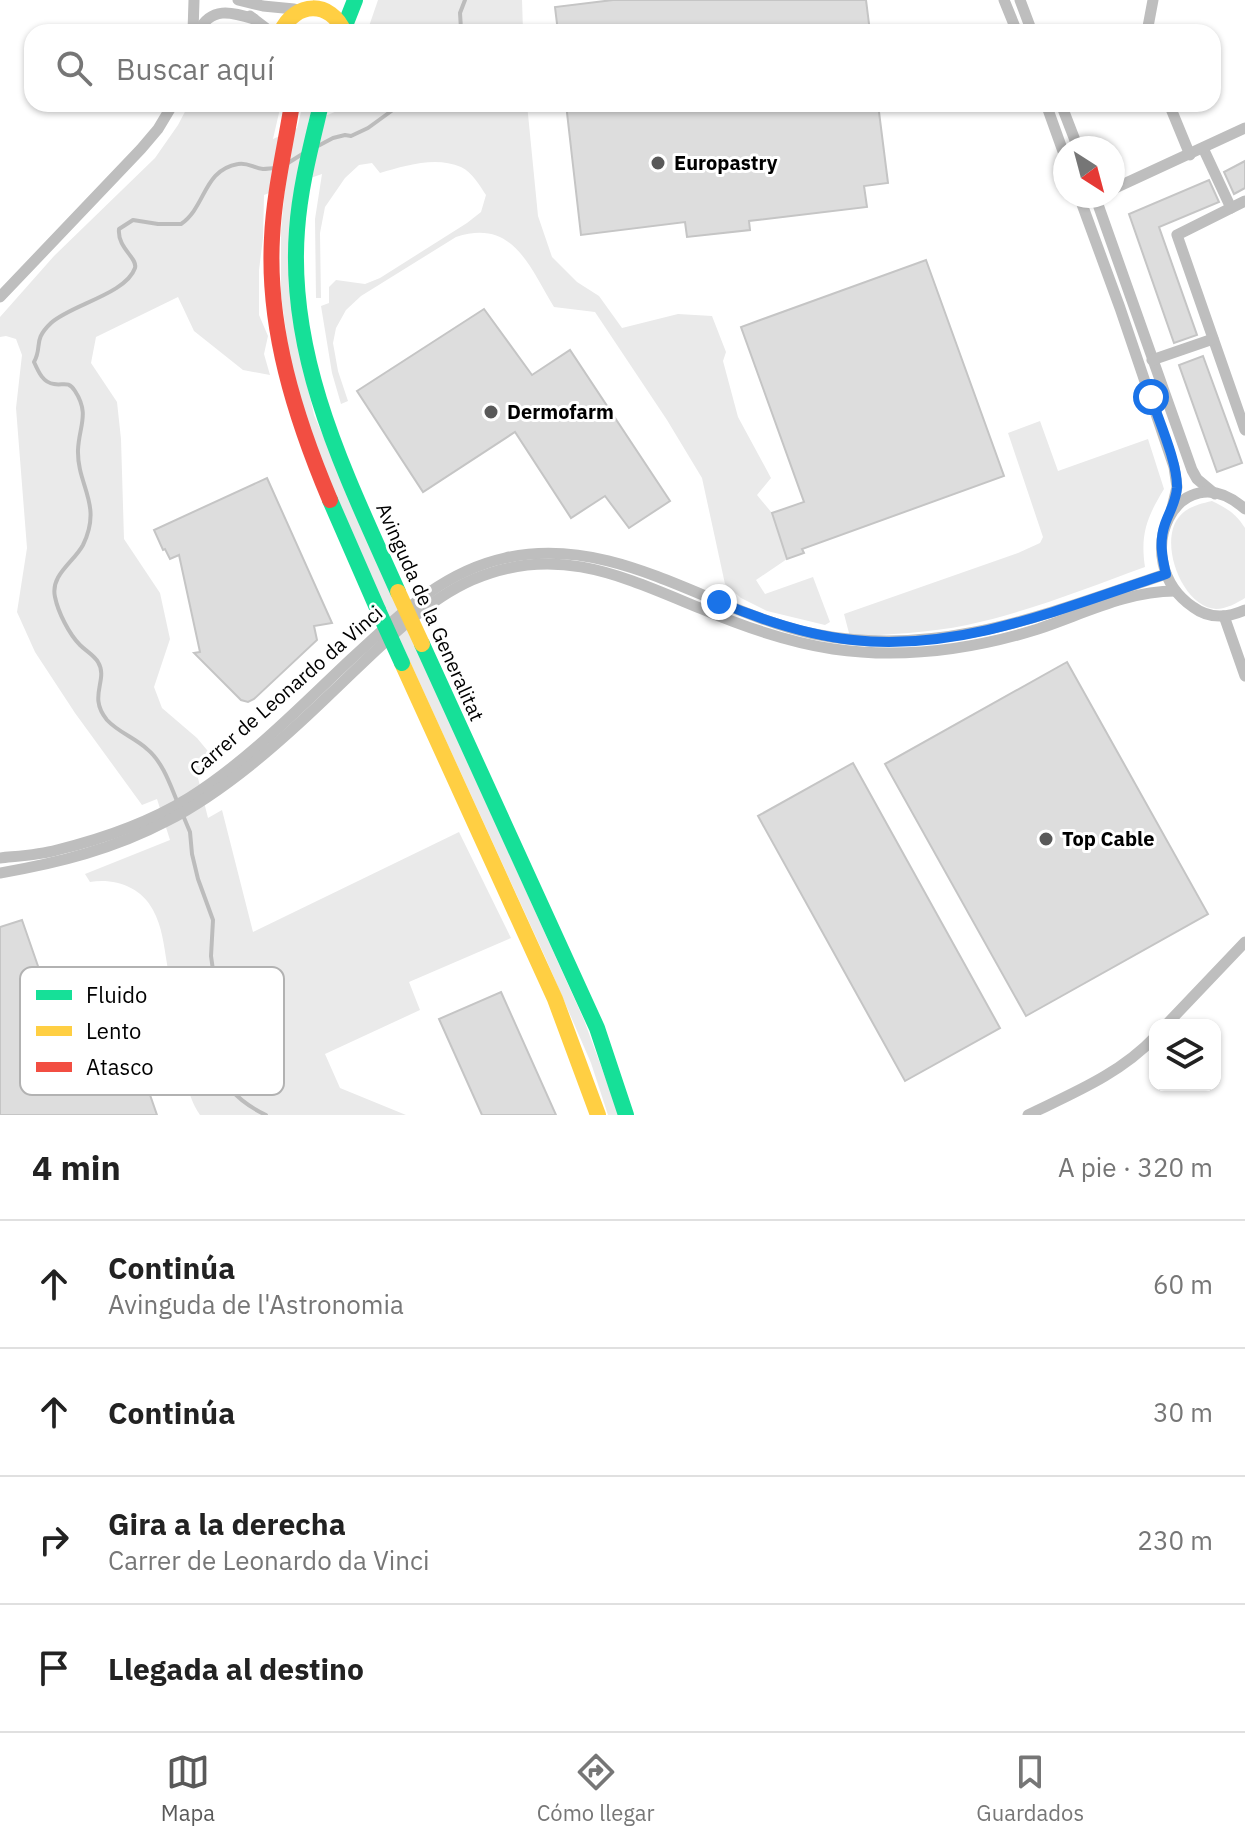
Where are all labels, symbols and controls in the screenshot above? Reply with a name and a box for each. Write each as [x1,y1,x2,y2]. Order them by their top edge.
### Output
search box [24,24,1221,112]
icon: search [52,46,96,90]
text: Buscar aquí [116,49,274,88]
north arrow [1053,136,1125,208]
place label: Europastry [674,149,778,176]
marker: Europastry [649,154,667,172]
route start [1133,379,1169,415]
place label: Dermofarm [507,398,614,425]
marker: Dermofarm [482,403,500,421]
street label: Avinguda de la Generalitat [370,499,491,725]
route end [701,584,737,620]
street label: Carrer de Leonardo da Vinci [183,599,388,782]
place label: Top Cable [1062,825,1154,852]
marker: Top Cable [1037,830,1055,848]
legend [20,967,284,1095]
text: Fluido [86,980,147,1009]
text: Lento [86,1016,141,1045]
map controls [1149,1019,1221,1091]
button: layers [1149,1019,1221,1091]
text: Atasco [86,1052,153,1081]
text: 4 min [32,1145,121,1189]
text: A pie · 320 m [1058,1150,1213,1184]
text: Continúa [108,1248,235,1287]
icon: ahead [32,1262,76,1306]
text: 60 m [1153,1267,1213,1301]
text: Avinguda de l'Astronomia [108,1287,404,1321]
icon: ahead [32,1390,76,1434]
text: Continúa [108,1393,235,1432]
text: 30 m [1153,1395,1213,1429]
text: Gira a la derecha [108,1504,346,1543]
icon: right [32,1518,76,1562]
text: 230 m [1137,1523,1213,1557]
text: Carrer de Leonardo da Vinci [108,1543,430,1577]
icon: arrive [32,1646,76,1690]
text: Llegada al destino [108,1649,364,1688]
tab: Mapa [161,1750,215,1827]
tab: Cómo llegar [537,1750,655,1827]
tab: Guardados [976,1750,1084,1827]

